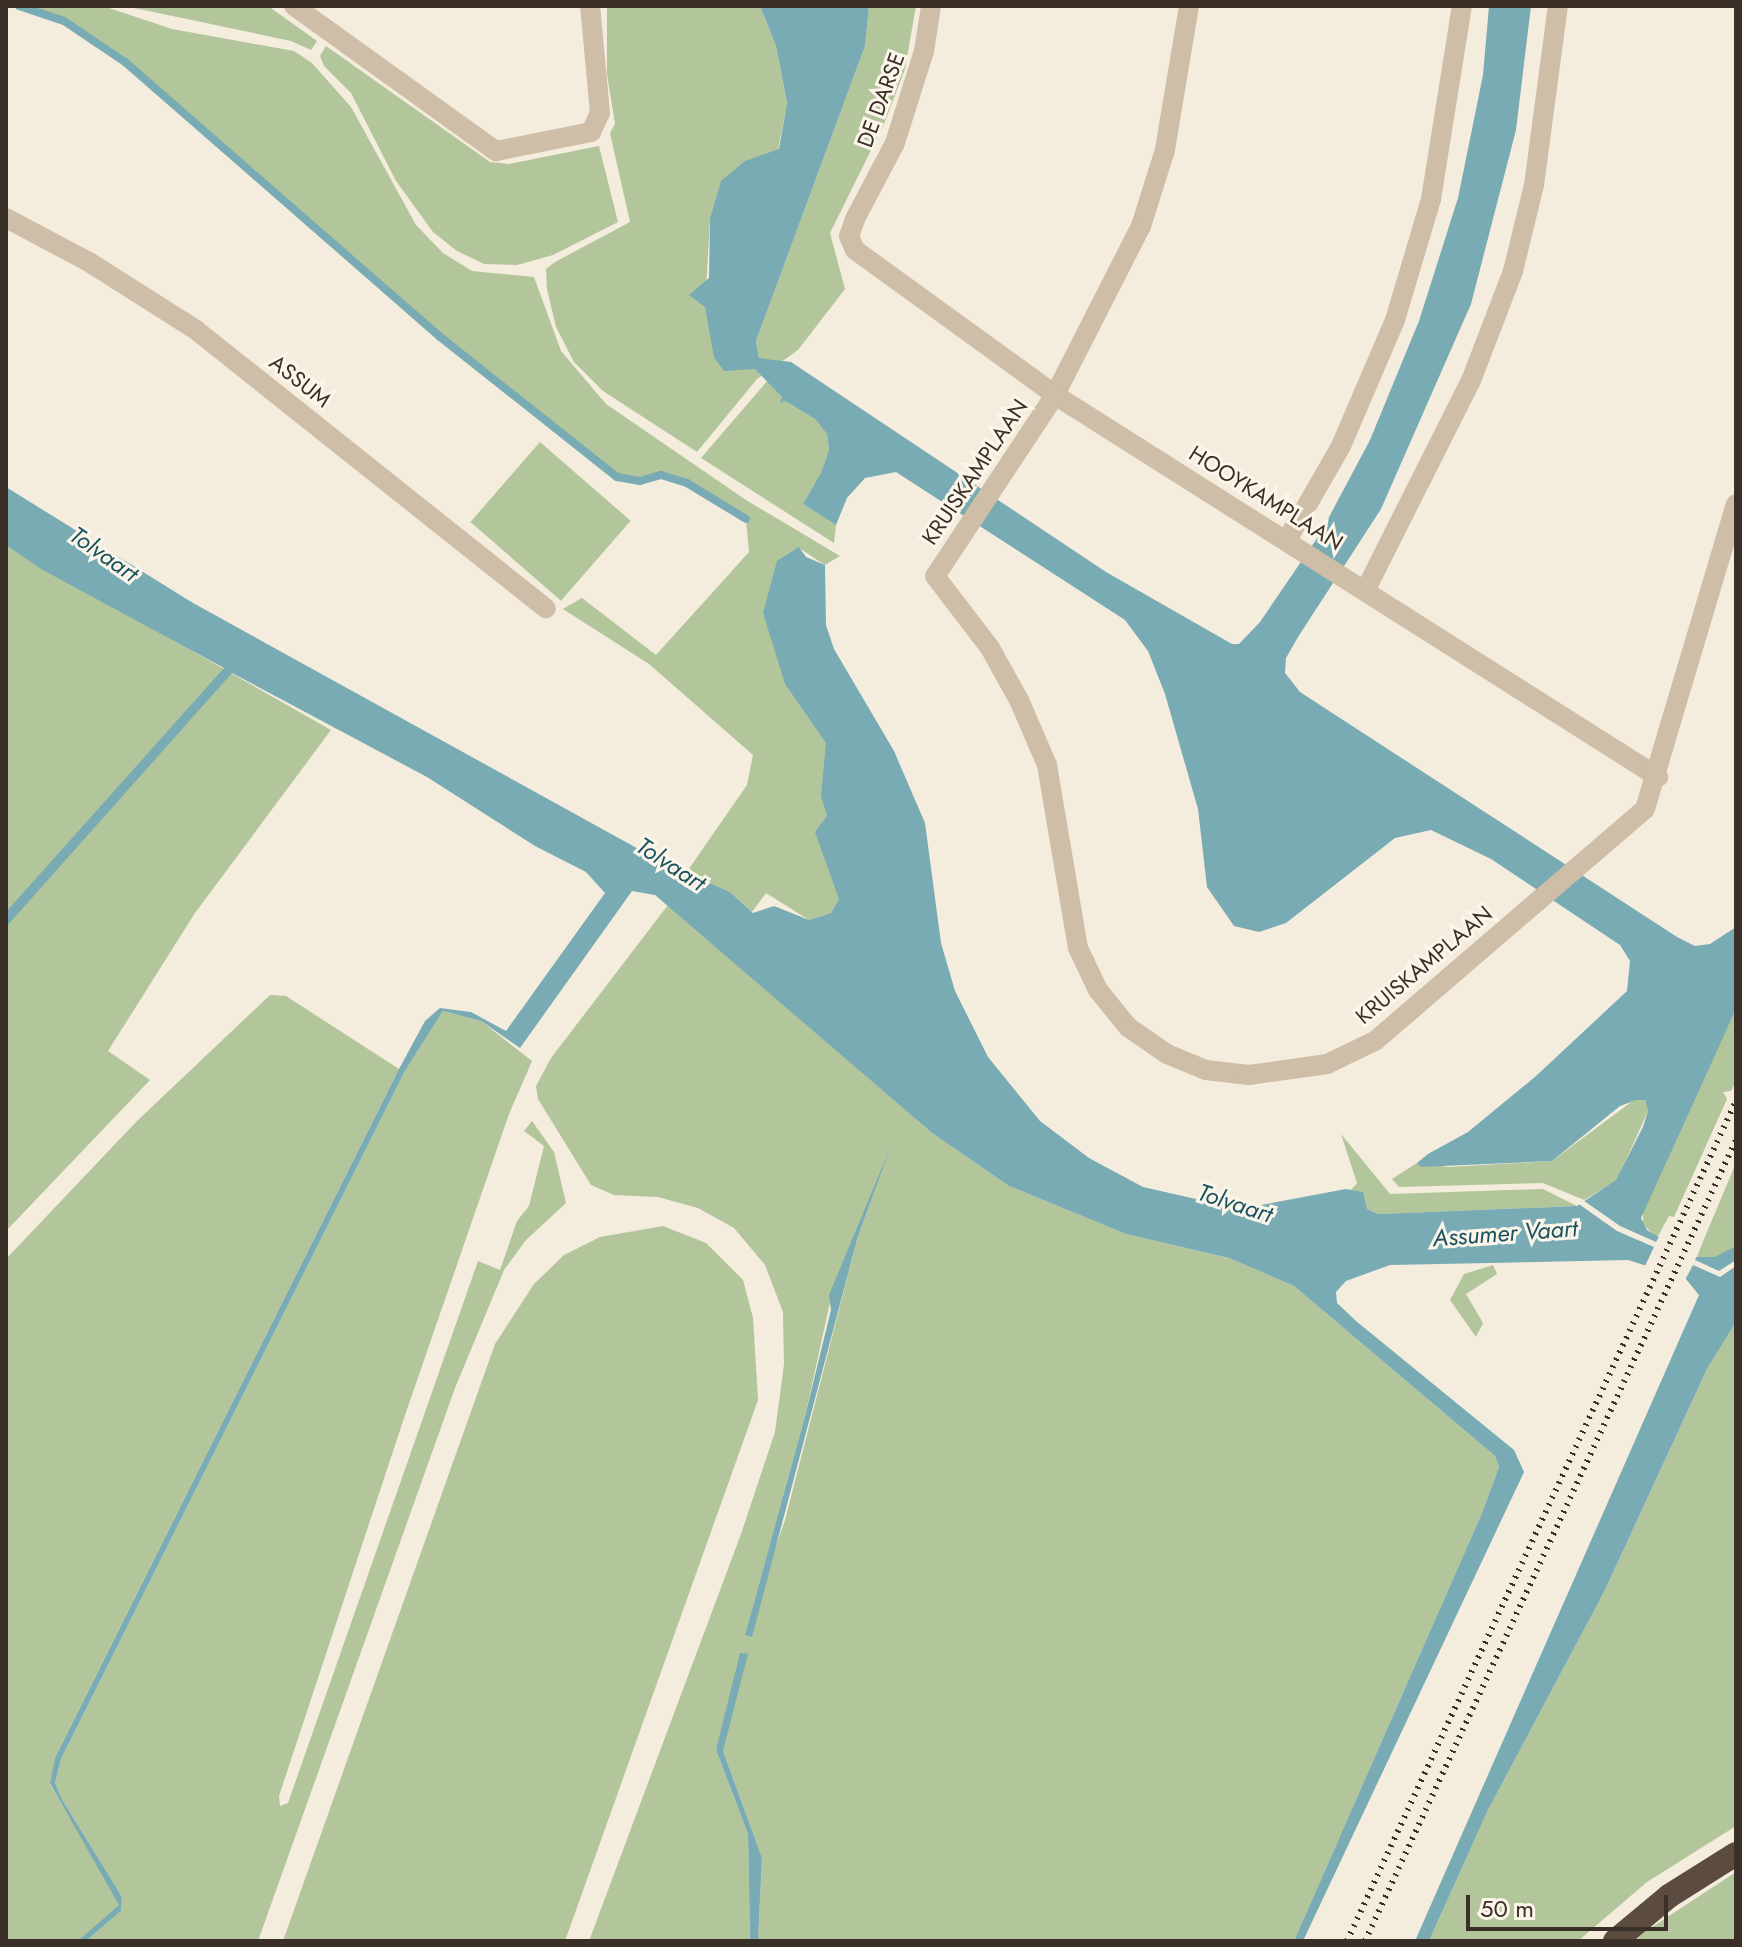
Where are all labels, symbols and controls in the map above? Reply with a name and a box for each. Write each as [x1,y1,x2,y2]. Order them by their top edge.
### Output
street label: DE DARSE [852,49,910,151]
street label: ASSUM [264,349,336,413]
street label: KRUISKAMPLAAN [916,394,1034,550]
street label: HOOYKAMPLAAN [1184,440,1348,556]
water label: Tolvaart [64,520,144,588]
water label: Tolvaart [631,831,711,897]
street label: KRUISKAMPLAAN [1350,900,1498,1030]
water label: Tolvaart [1194,1177,1276,1229]
water label: Assumer Vaart [1432,1214,1578,1252]
scale bar [1470,1879,1672,1929]
text: 50 m [1480,1891,1534,1926]

